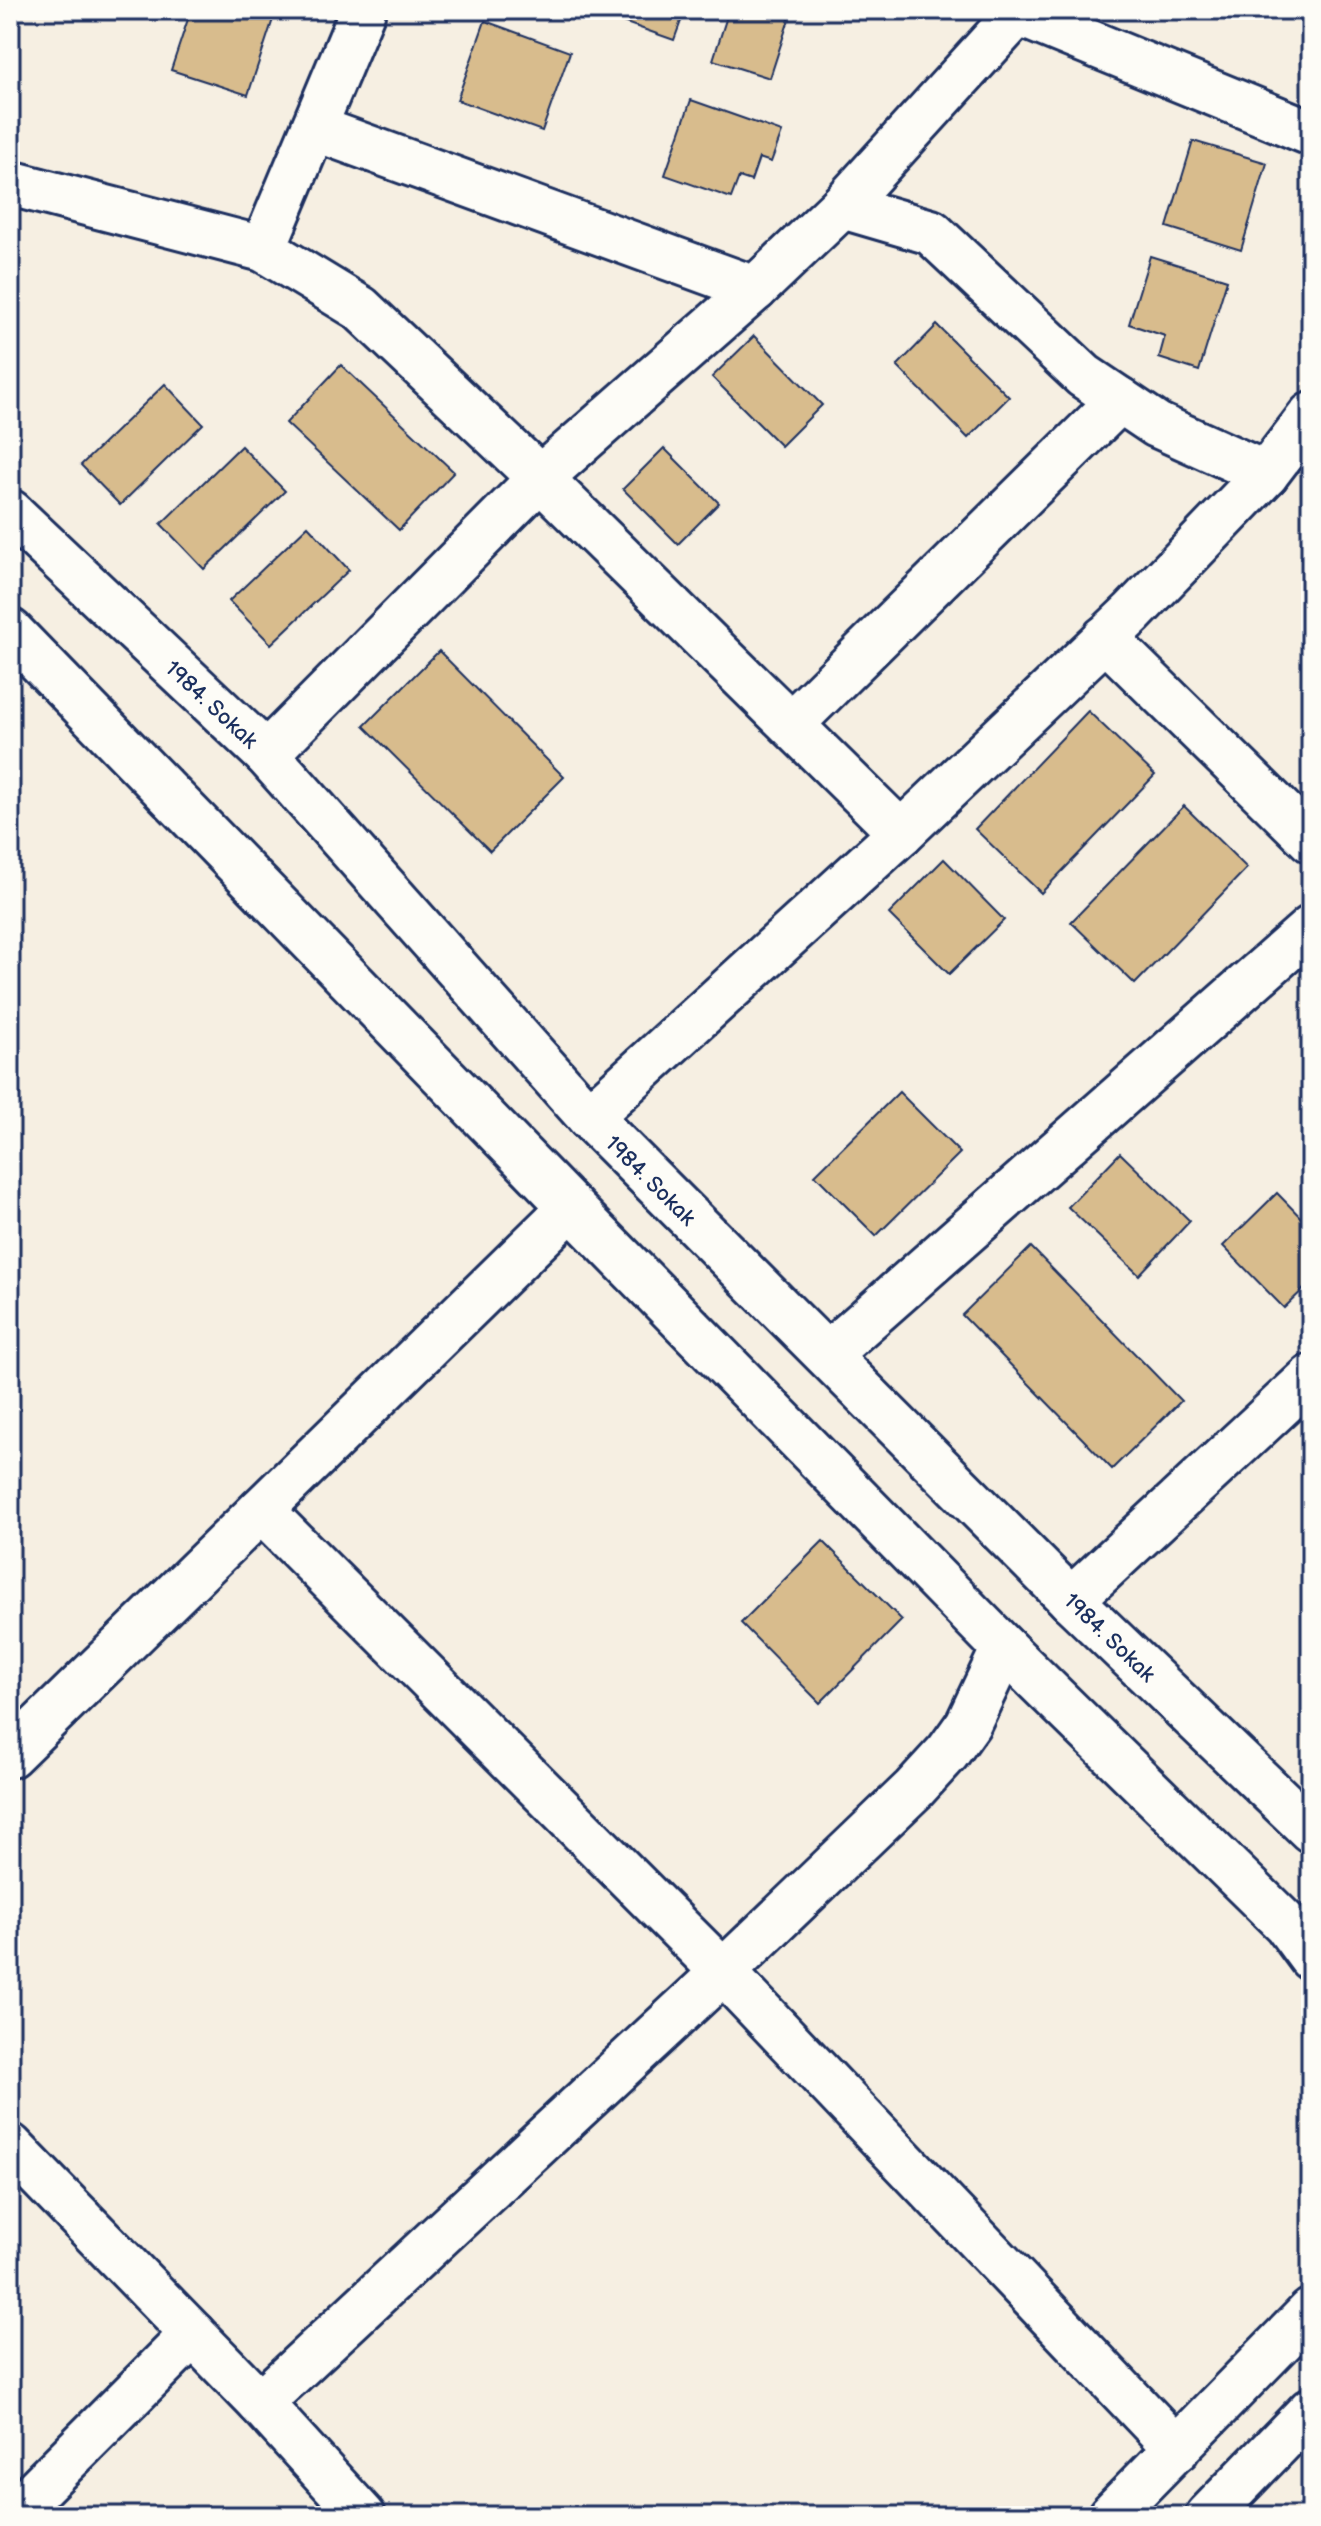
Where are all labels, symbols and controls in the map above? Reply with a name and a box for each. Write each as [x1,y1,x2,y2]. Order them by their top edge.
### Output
street label: 1984. Sokak [159,655,263,755]
street label: 1984. Sokak [599,1130,701,1232]
street label: 1984. Sokak [1058,1588,1160,1688]

